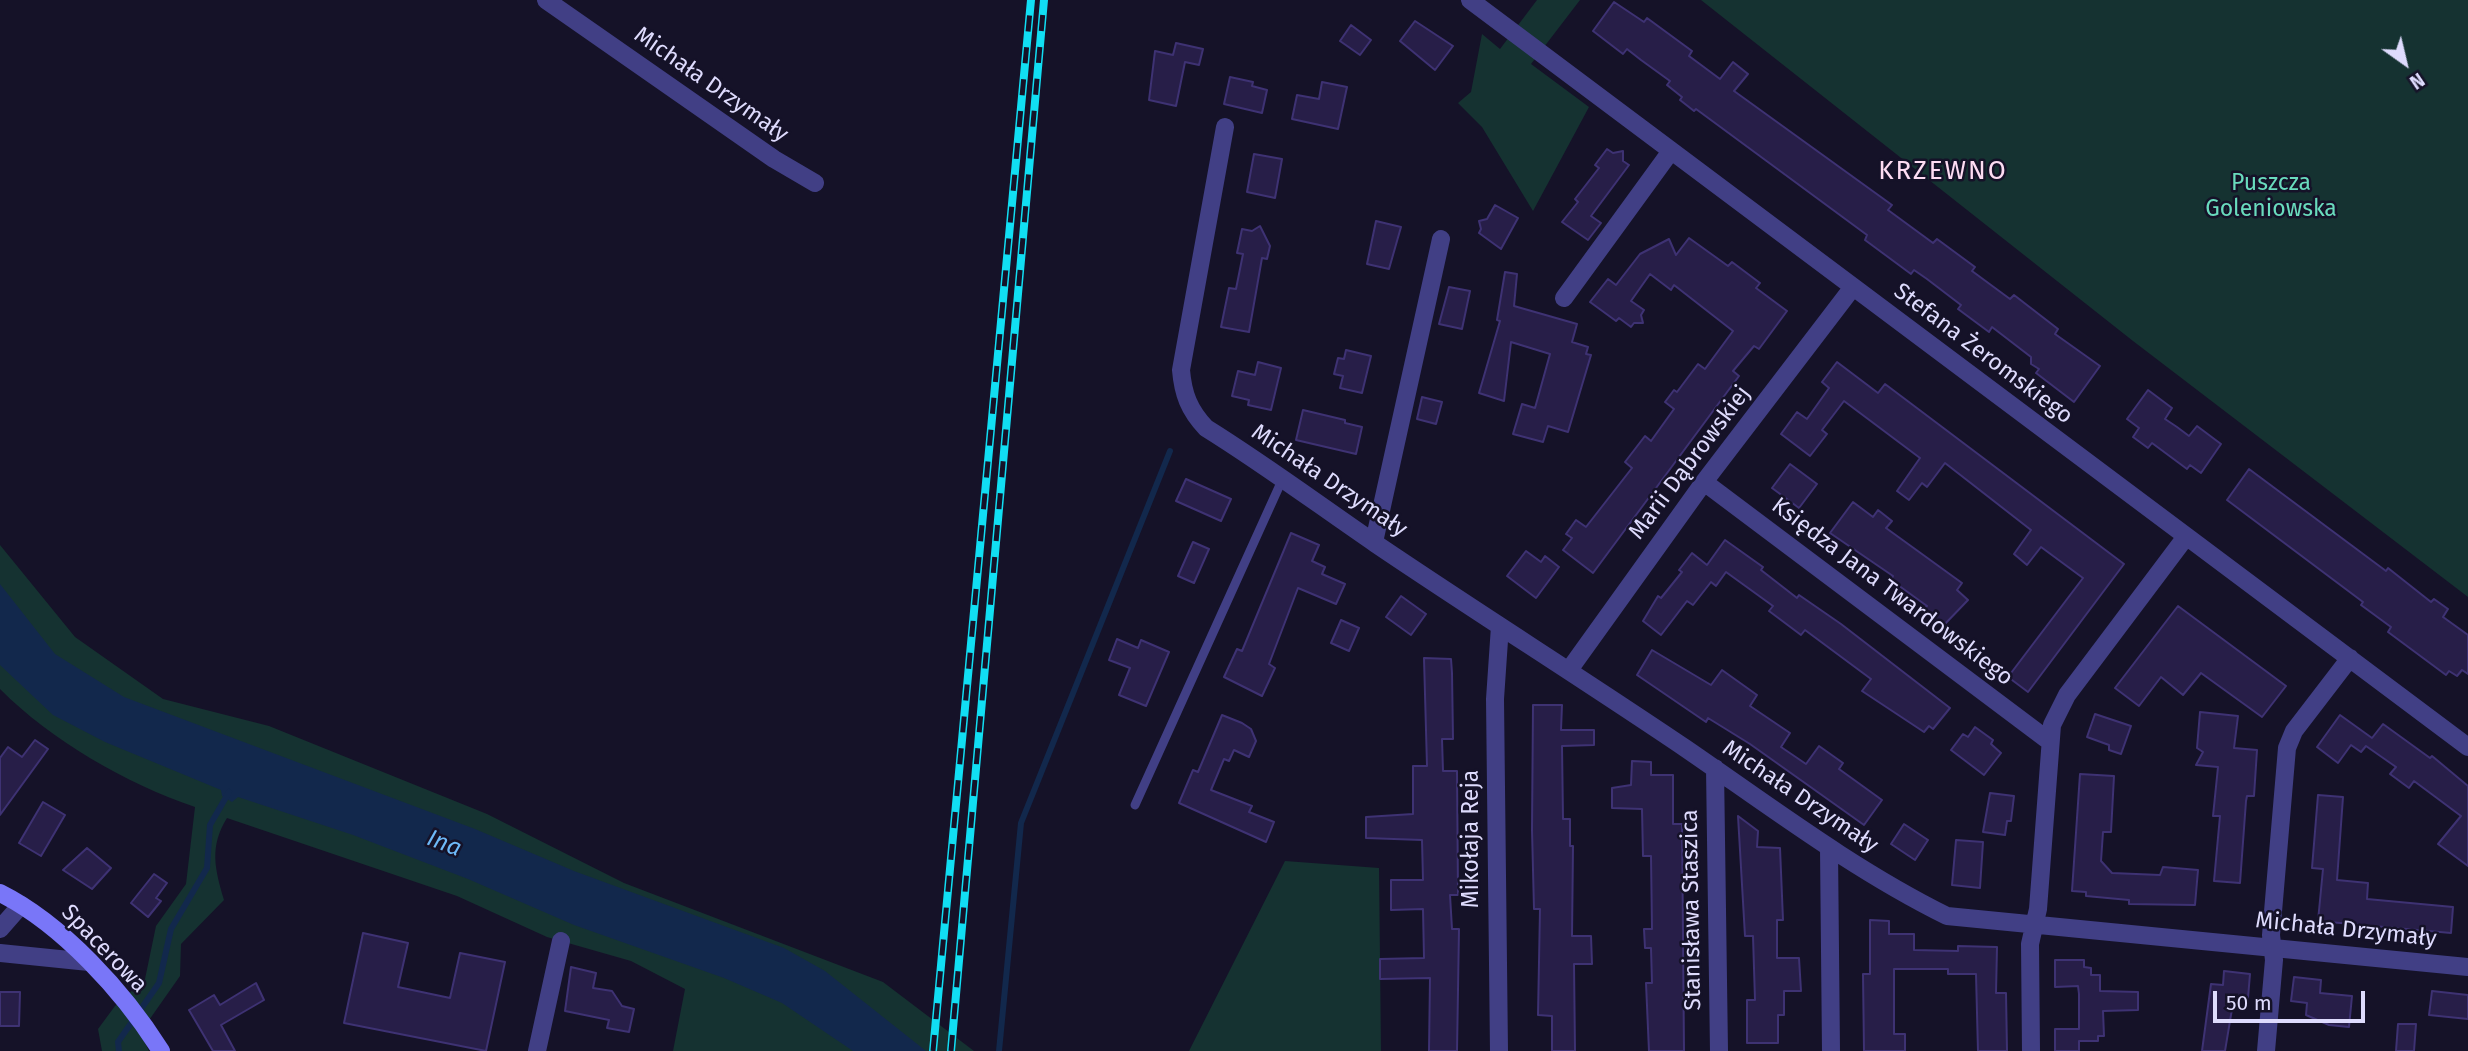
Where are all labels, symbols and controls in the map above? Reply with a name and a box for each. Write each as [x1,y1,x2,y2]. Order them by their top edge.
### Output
street label: Michała Drzymały [629,22,793,148]
north arrow [2370,28,2440,98]
text: N [2405,68,2429,94]
district label: KRZEWNO [1879,156,2007,188]
park label: Puszcza Goleniowska [2205,170,2337,224]
street label: Stefana Żeromskiego [1888,278,2078,430]
street label: Marii Dąbrowskiej [1623,381,1757,545]
street label: Michała Drzymały [1246,419,1412,543]
street label: Księdza Jana Twardowskiego [1766,492,2018,692]
street label: Michała Drzymały [1717,735,1883,859]
street label: Mikołaja Reja [1458,770,1486,908]
street label: Stanisława Staszica [1676,809,1708,1011]
water label: Ina [423,824,465,864]
street label: Spacerowa [55,899,153,999]
street label: Michała Drzymały [2254,907,2438,953]
scale bar [2216,978,2368,1022]
text: 50 m [2226,990,2272,1016]

